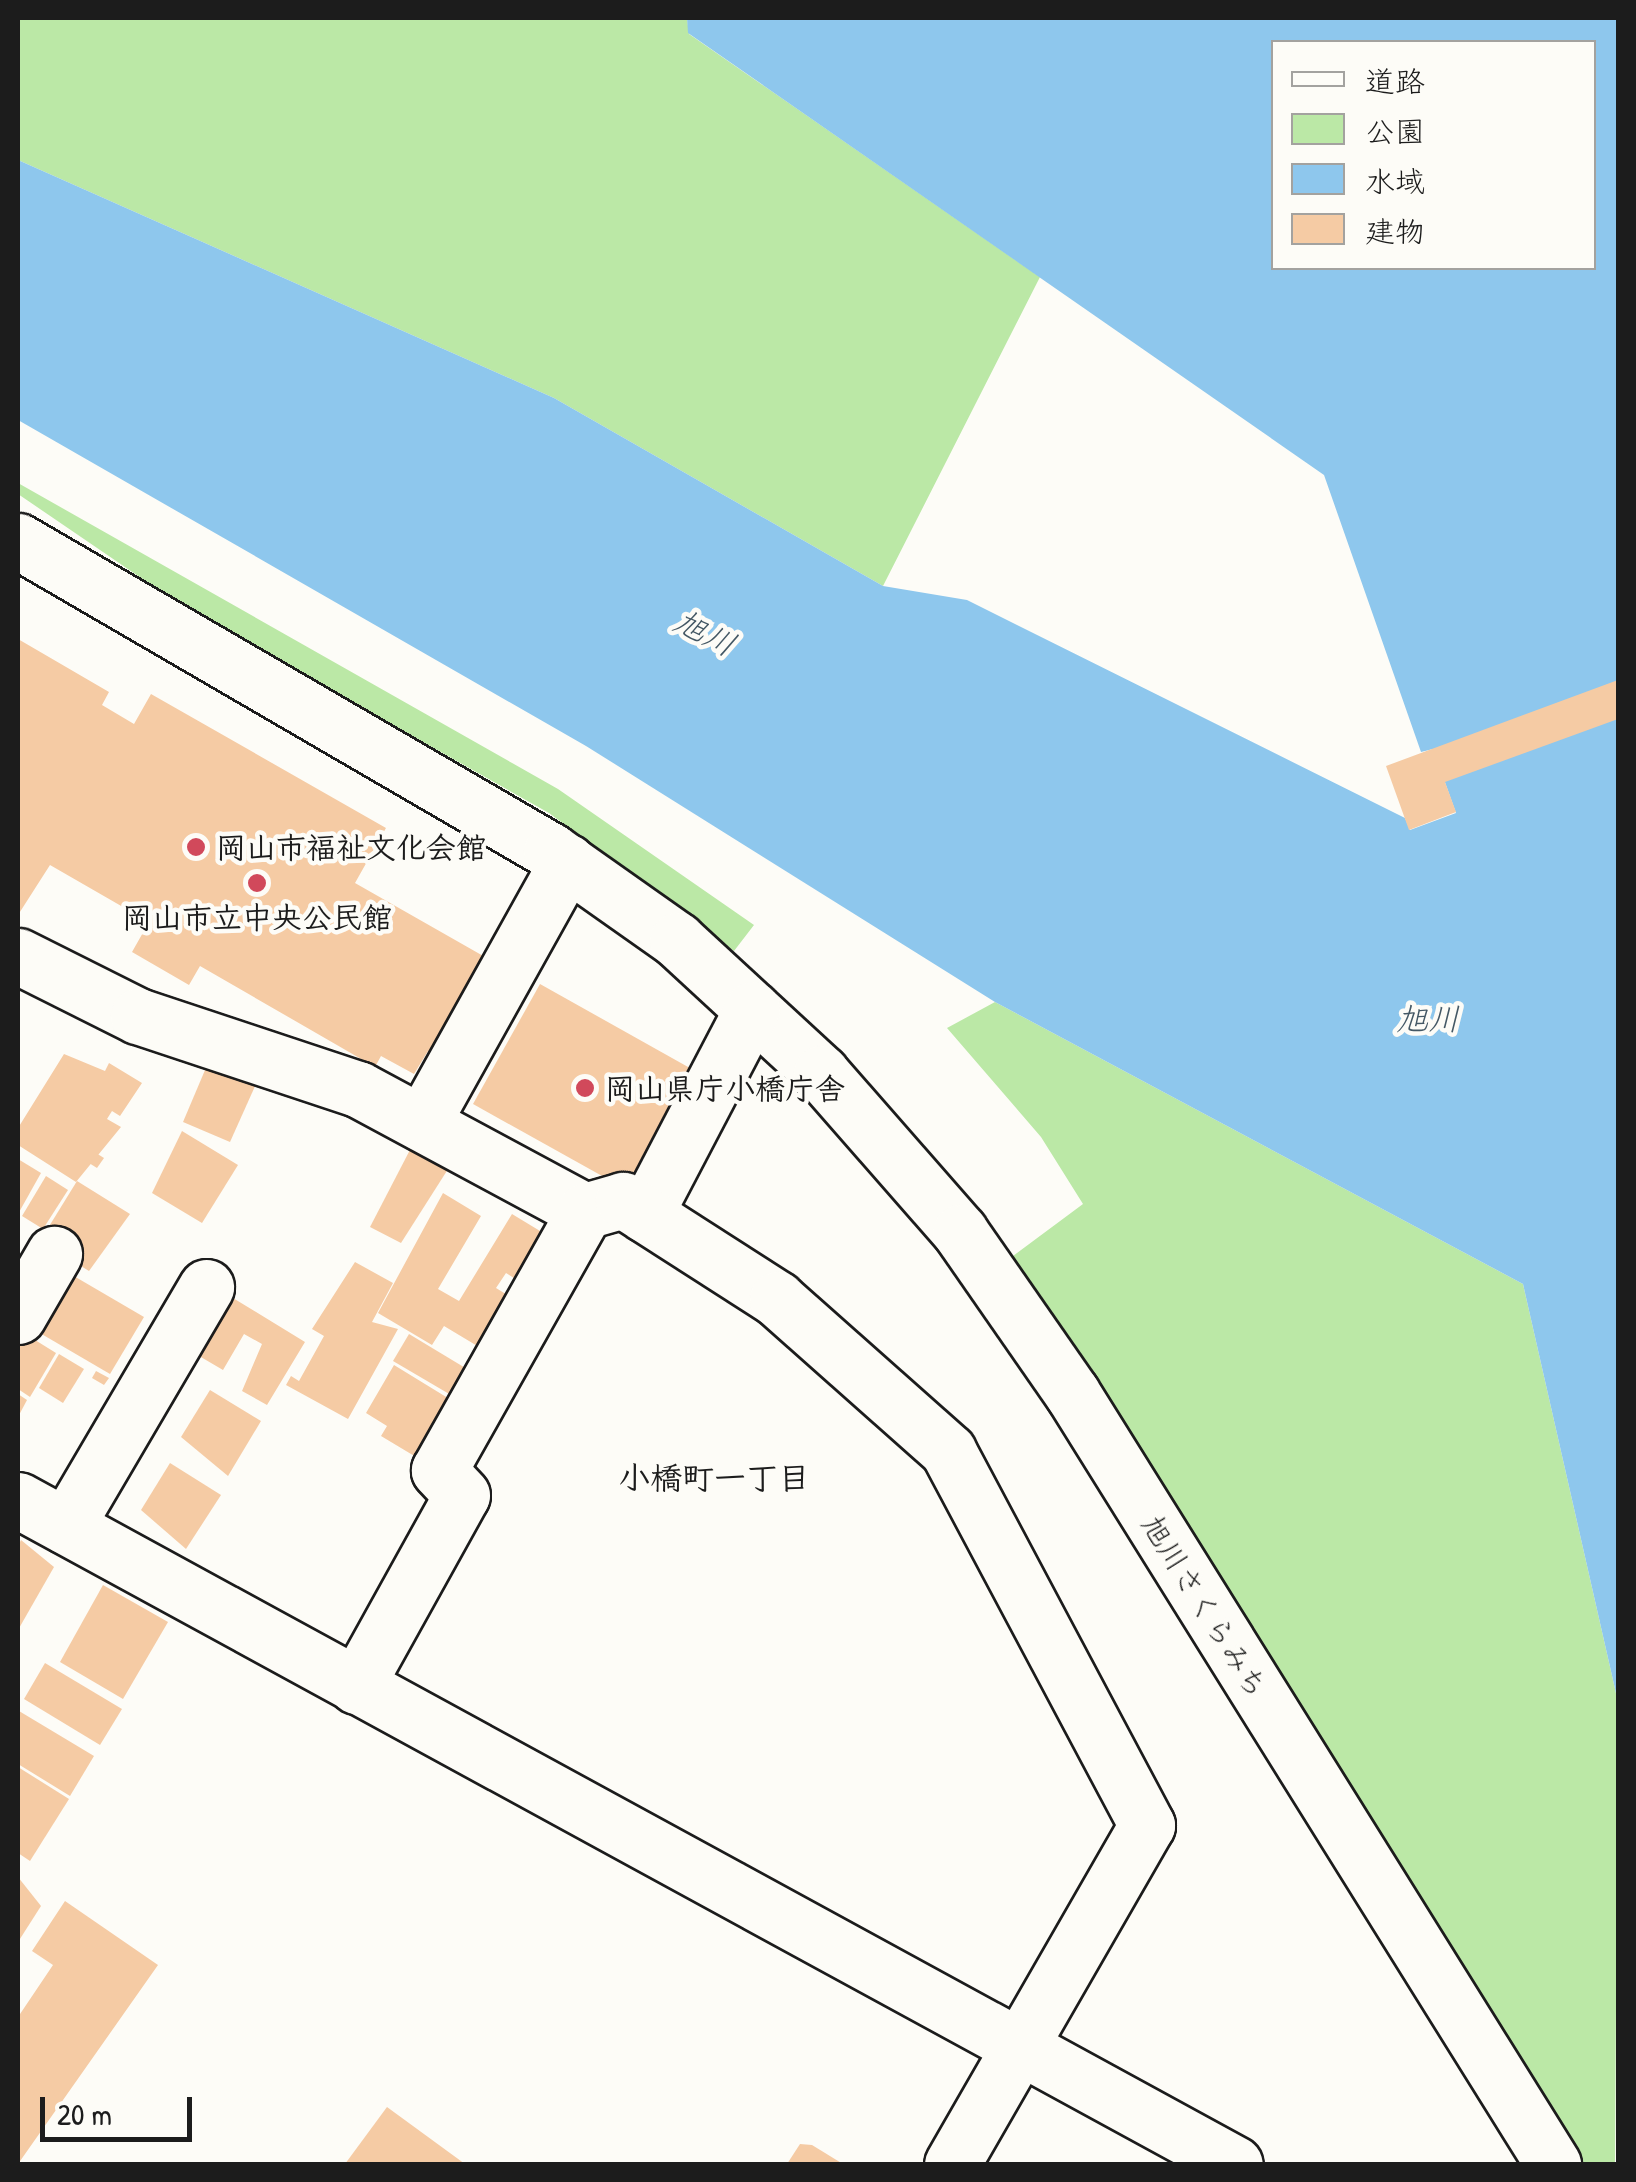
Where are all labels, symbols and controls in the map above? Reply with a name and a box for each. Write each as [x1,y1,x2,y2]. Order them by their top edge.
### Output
legend [1271,40,1596,270]
text: 道路 [1365,61,1425,101]
text: 公園 [1365,111,1425,151]
text: 水域 [1365,161,1425,201]
text: 建物 [1365,211,1425,251]
water label: 旭川 [668,601,742,665]
place label: 岡山市福祉文化会館 [216,829,486,865]
marker: 岡山市福祉文化会館 [185,836,207,858]
marker: 岡山市立中央公民館 [246,872,268,894]
place label: 岡山市立中央公民館 [122,899,392,935]
water label: 旭川 [1396,1000,1460,1038]
place label: 岡山県庁小橋庁舎 [605,1070,845,1106]
marker: 岡山県庁小橋庁舎 [574,1077,596,1099]
district label: 小橋町一丁目 [618,1459,810,1497]
street label: 旭川さくらみち [1134,1507,1276,1705]
scale bar [45,2077,198,2139]
text: 20 m [57,2094,112,2134]

